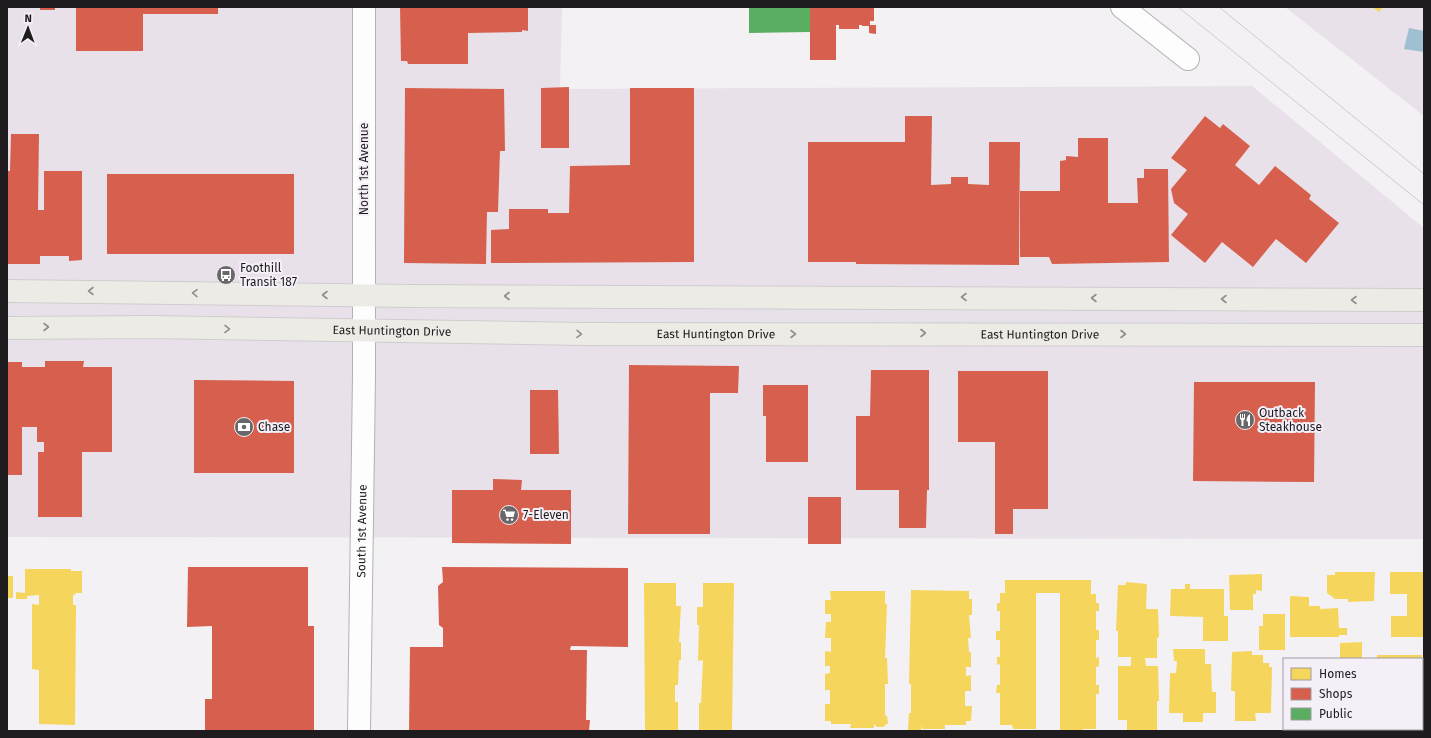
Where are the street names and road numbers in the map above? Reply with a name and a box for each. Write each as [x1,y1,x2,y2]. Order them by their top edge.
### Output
street label: North 1st Avenue [357,123,371,215]
street label: East Huntington Drive [333,323,451,339]
street label: East Huntington Drive [657,327,775,341]
street label: East Huntington Drive [981,327,1099,342]
street label: South 1st Avenue [354,484,369,578]

